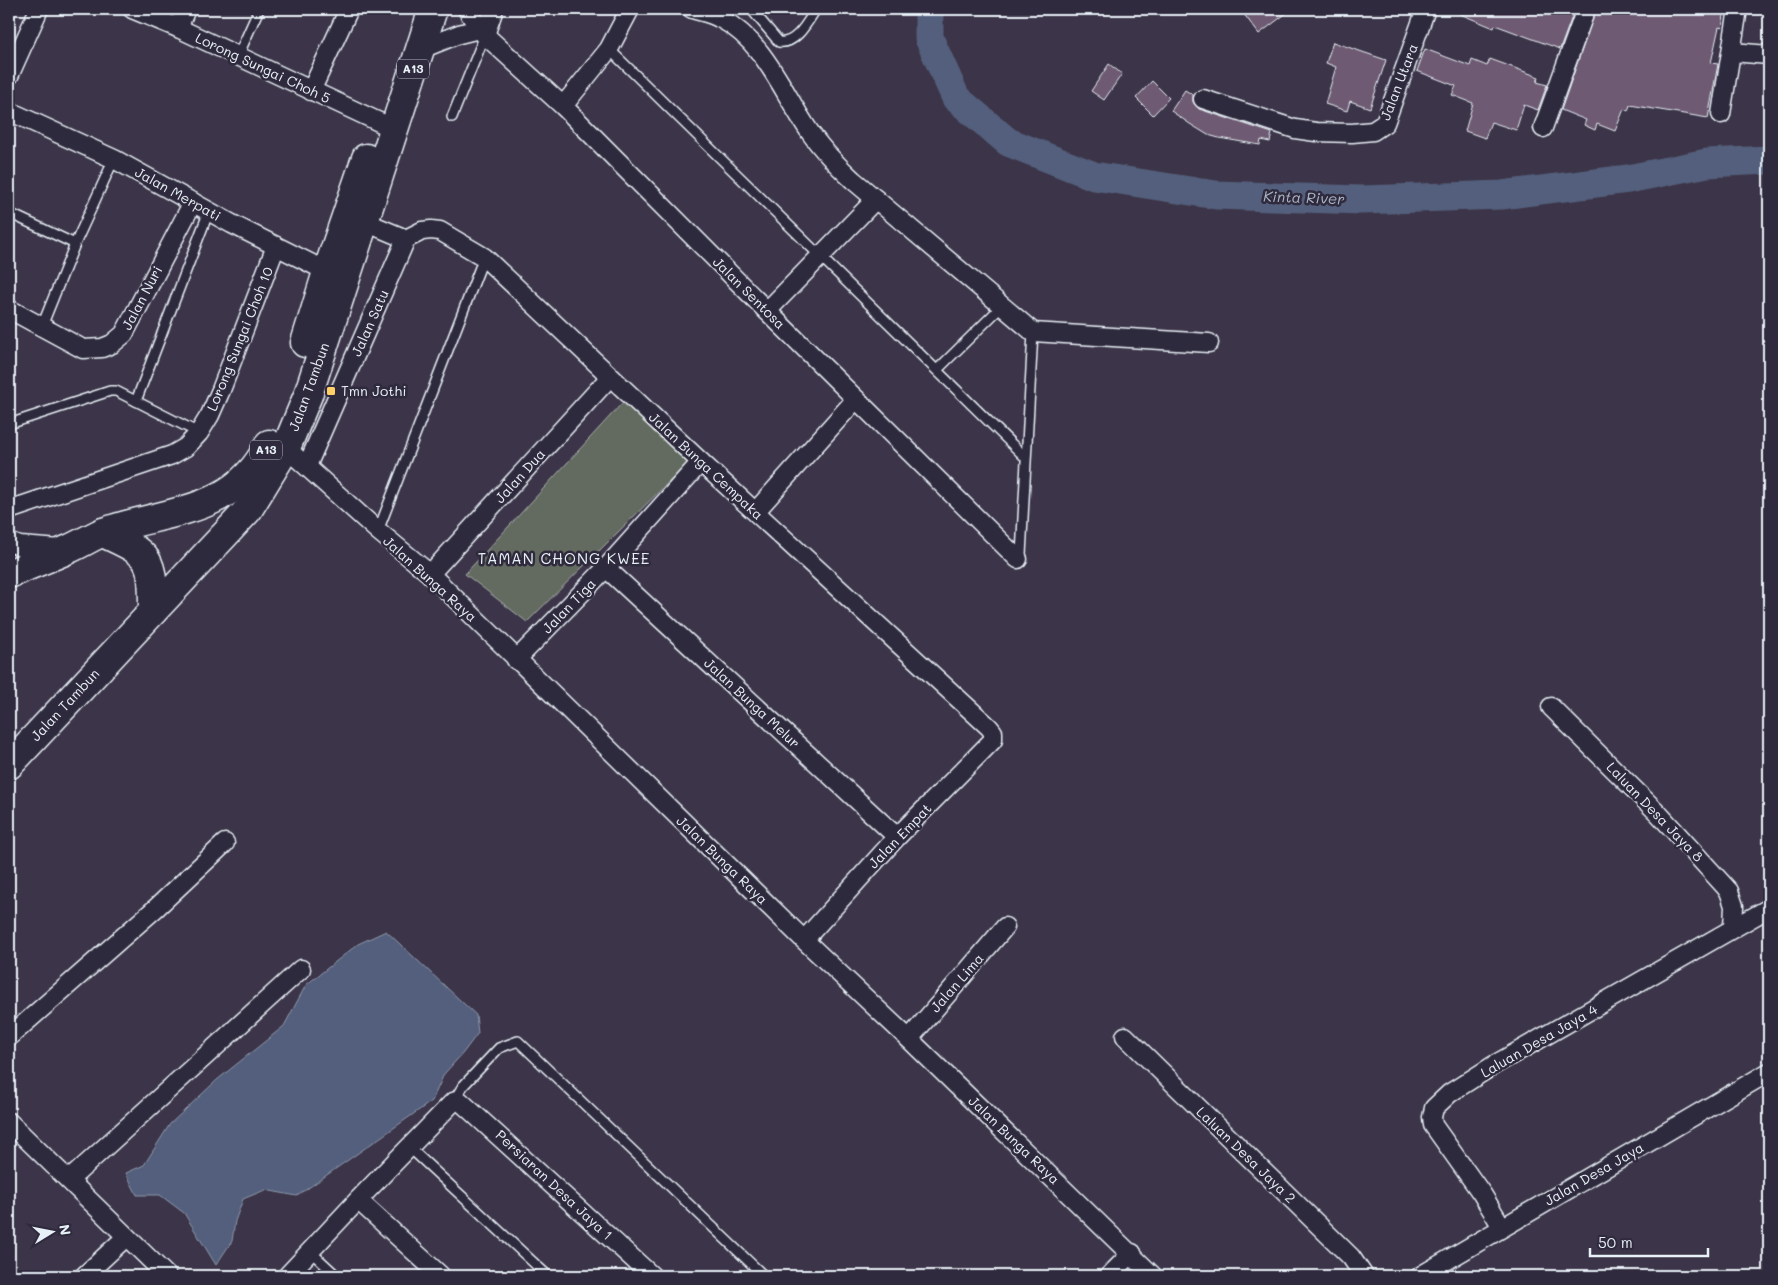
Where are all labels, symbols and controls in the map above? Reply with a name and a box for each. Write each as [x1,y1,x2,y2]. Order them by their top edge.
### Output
street label: Lorong Sungai Choh 5 [193,28,334,107]
street label: Jalan Utara [1375,41,1422,123]
road number: A13 [397,60,429,78]
street label: Jalan Merpati [132,162,225,225]
water label: Kinta River [1263,186,1346,208]
street label: Jalan Sentosa [709,252,790,333]
street label: Jalan Nuri [117,262,166,333]
street label: Lorong Sungai Choh 10 [202,264,277,414]
street label: Jalan Satu [346,286,393,359]
street label: Jalan Tambun [284,340,333,434]
place label: Tmn Jothi [341,381,407,400]
marker: Tmn Jothi [325,385,337,397]
street label: Jalan Bunga Cempaka [645,408,768,524]
road number: A13 [250,440,282,460]
street label: Jalan Dua [490,444,549,507]
street label: Jalan Bunga Raya [379,531,481,626]
district label: TAMAN CHONG KWEE [478,548,650,568]
street label: Jalan Tiga [538,574,600,637]
street label: Jalan Bunga Melur [700,653,804,752]
street label: Jalan Tambun [26,664,103,745]
street label: Laluan Desa Jaya 8 [1603,758,1708,866]
street label: Jalan Empat [864,799,936,872]
street label: Jalan Bunga Raya [673,811,772,908]
street label: Jalan Lima [926,949,988,1016]
street label: Laluan Desa Jaya 4 [1477,999,1601,1082]
street label: Jalan Bunga Raya [965,1091,1064,1188]
street label: Laluan Desa Jaya 2 [1193,1102,1300,1207]
street label: Persiaran Desa Jaya 1 [492,1125,617,1244]
street label: Jalan Desa Jaya [1541,1137,1647,1210]
north arrow [28,1208,78,1258]
text: N [55,1223,76,1237]
scale bar [1590,1225,1708,1257]
text: 50 m [1598,1232,1633,1252]

